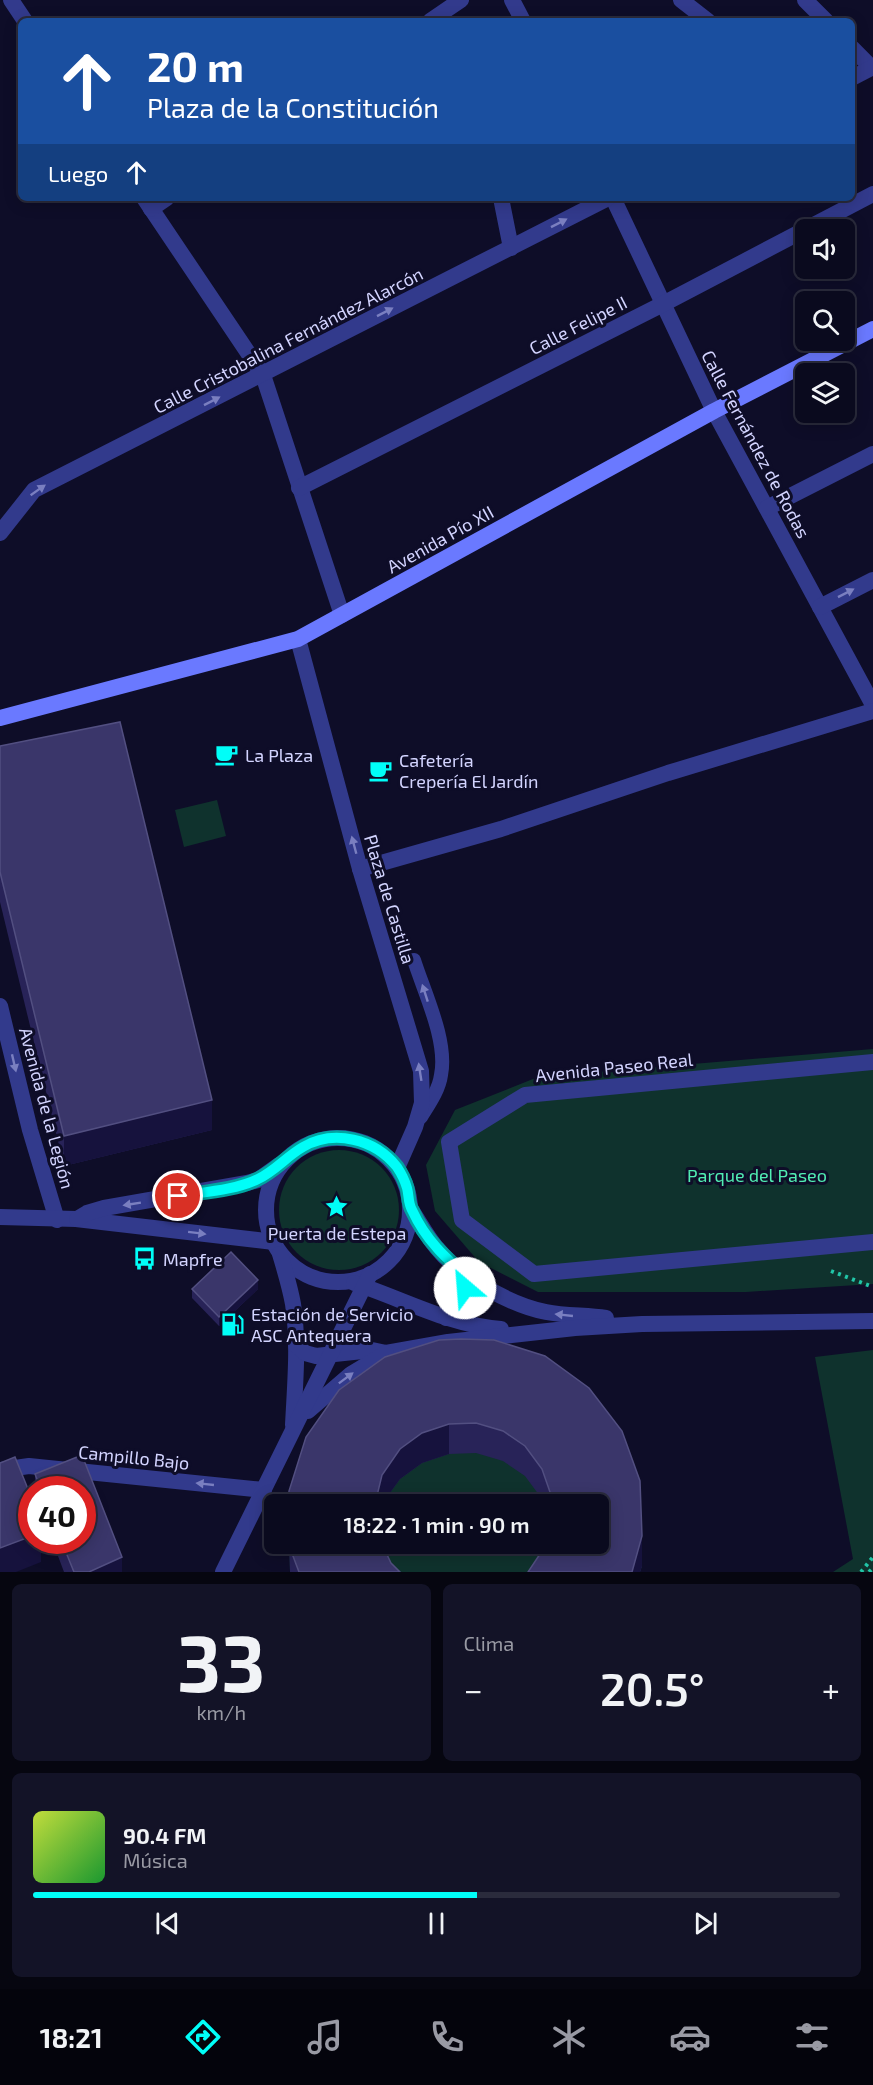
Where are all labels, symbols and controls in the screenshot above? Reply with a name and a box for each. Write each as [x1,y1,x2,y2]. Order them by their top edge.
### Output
text: 20 m [147,40,244,90]
icon: ahead [48,42,126,120]
text: Plaza de la Constitución [147,91,439,123]
icon: ahead [120,156,153,189]
text: Luego [48,160,108,186]
one-way arrow [551,218,568,228]
map controls [795,219,855,423]
button: sound [795,219,855,279]
street label: Calle Cristobalina Fernández Alarcón [150,262,426,418]
street label: Calle Felipe II [525,291,631,359]
button: search [795,291,855,351]
one-way arrow [377,307,394,317]
street label: Calle Fernández de Rodas [697,346,815,542]
button: layers [795,363,855,423]
one-way arrow [203,396,220,405]
one-way arrow [30,484,46,496]
street label: Avenida Pío XII [383,501,497,577]
one-way arrow [838,589,855,598]
cafe icon: La Plaza [214,742,240,768]
place label: La Plaza [245,744,313,766]
place label: Cafetería Crepería El Jardín [399,749,539,792]
cafe icon: Cafetería Crepería El Jardín [368,757,394,783]
street label: Plaza de Castilla [360,832,420,966]
one-way arrow [348,836,358,854]
one-way arrow [419,984,429,1002]
street label: Avenida de la Legión [15,1025,79,1191]
street label: Avenida Paseo Real [534,1048,695,1086]
one-way arrow [9,1054,19,1072]
one-way arrow [416,1063,425,1082]
park label: Parque del Paseo [687,1164,827,1186]
pin [152,1170,203,1221]
icon: arrive [161,1179,194,1212]
place icon: Puerta de Estepa [324,1194,350,1220]
one-way arrow [122,1200,141,1209]
place label: Puerta de Estepa [268,1222,406,1244]
one-way arrow [188,1228,207,1238]
bus stop icon: Mapfre [132,1246,158,1272]
place label: Mapfre [163,1248,223,1270]
position arrow [433,1256,497,1320]
place label: Estación de Servicio ASC Antequera [251,1303,413,1346]
one-way arrow [554,1310,573,1320]
fuel station icon: Estación de Servicio ASC Antequera [220,1311,246,1337]
one-way arrow [339,1372,354,1384]
street label: Campillo Bajo [77,1440,191,1474]
speed limit sign: 40 [18,1476,96,1554]
one-way arrow [196,1479,215,1489]
text: 18:22 · 1 min · 90 m [343,1511,530,1537]
text: 33 [177,1614,265,1708]
text: Clima [464,1631,514,1655]
text: 20.5° [600,1661,705,1715]
text: − [464,1669,483,1709]
text: + [822,1669,840,1709]
text: km/h [196,1700,246,1724]
text: 90.4 FM [123,1822,206,1848]
text: Música [123,1848,188,1872]
icon: previous [151,1907,184,1940]
icon: pause [420,1907,453,1940]
icon: next [689,1907,722,1940]
icon: directions [182,2016,224,2058]
icon: music [304,2016,346,2058]
icon: phone [426,2016,468,2058]
icon: climate [548,2016,590,2058]
icon: car [669,2016,711,2058]
icon: filters [791,2016,833,2058]
text: 18:21 [40,2021,103,2053]

